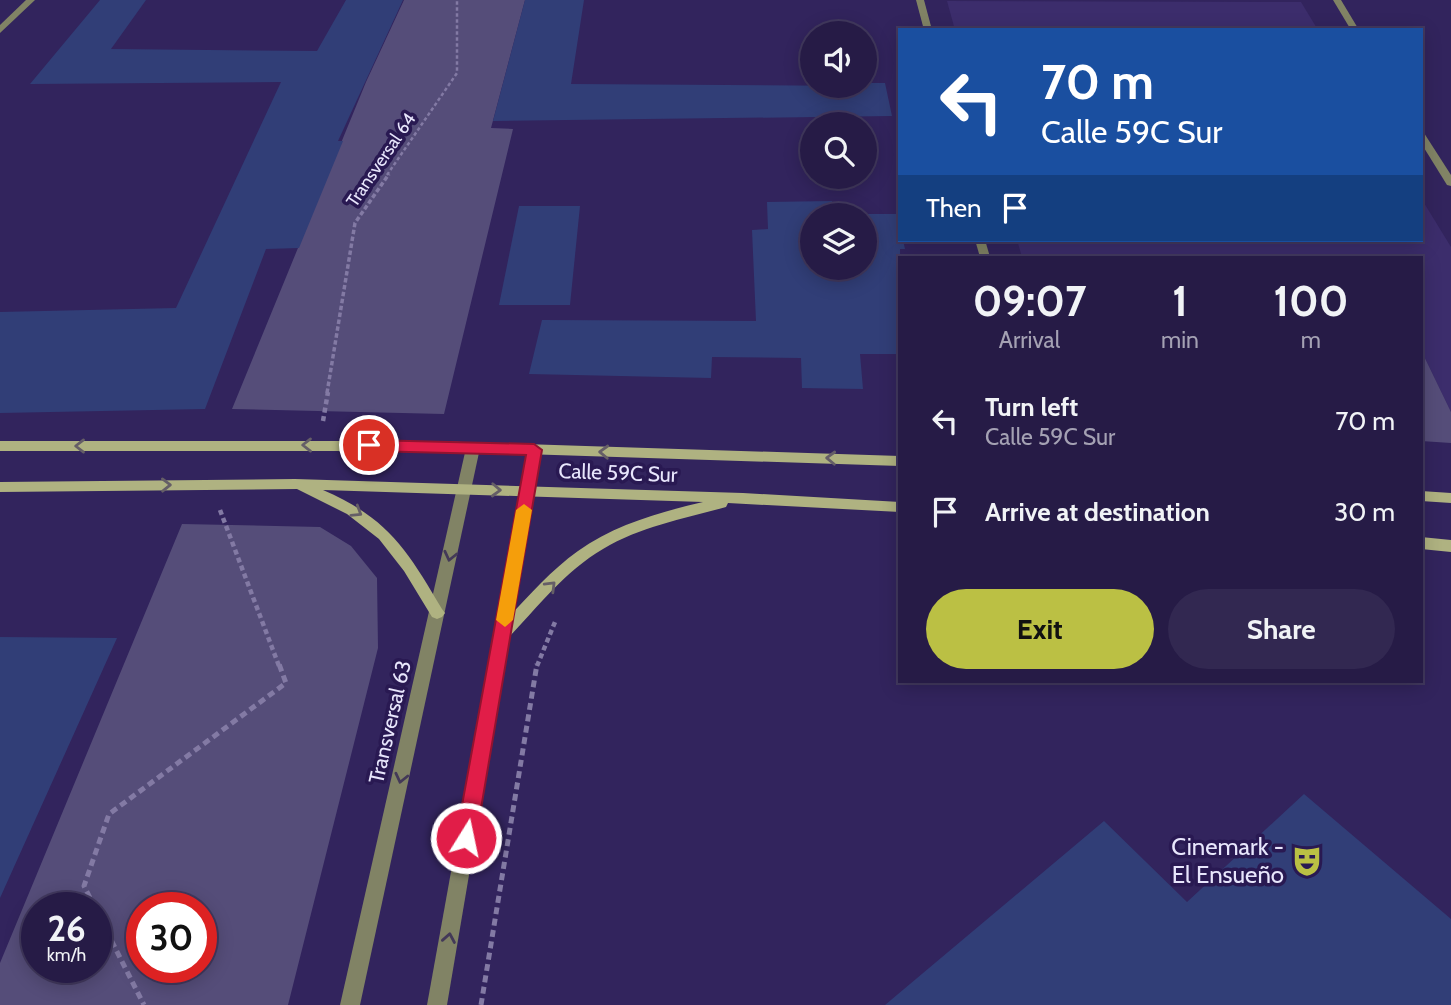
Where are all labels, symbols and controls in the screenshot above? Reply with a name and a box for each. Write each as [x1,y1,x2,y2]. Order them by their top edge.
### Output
map controls [800,21,877,280]
button: sound [800,21,877,98]
text: 70 m [1041,52,1154,111]
icon: left [926,56,1017,147]
street label: Transversal 64 [342,109,420,211]
button: search [800,112,877,189]
text: Calle 59C Sur [1041,112,1222,151]
icon: arrive [996,189,1034,227]
text: Then [926,192,982,224]
button: layers [800,203,877,280]
text: 09:07 [973,275,1086,327]
text: 1 [1172,275,1188,327]
text: 100 [1274,275,1348,327]
text: Arrival [999,326,1060,354]
text: min [1161,326,1199,354]
text: m [1301,326,1321,354]
text: Turn left [985,391,1078,423]
icon: left [926,402,964,440]
text: 70 m [1335,405,1395,437]
pin [339,415,399,475]
text: Calle 59C Sur [985,423,1115,451]
icon: arrive [350,426,388,464]
one-way arrow [301,437,312,453]
one-way arrow [74,438,84,454]
one-way arrow [598,444,609,459]
one-way arrow [826,451,837,466]
street label: Calle 59C Sur [558,458,678,487]
one-way arrow [161,478,172,493]
one-way arrow [490,483,501,498]
icon: arrive [926,493,964,531]
text: Arrive at destination [985,496,1210,528]
text: 30 m [1334,496,1395,528]
one-way arrow [349,503,362,516]
one-way arrow [444,550,458,562]
one-way arrow [543,581,556,594]
button: Exit [926,589,1154,669]
button: Share [1168,589,1395,669]
street label: Transversal 63 [363,658,416,786]
one-way arrow [394,772,409,784]
position arrow [429,801,503,875]
place label: Cinemark - El Ensueño [1171,832,1284,889]
theatre icon: Cinemark - El Ensueño [1290,844,1324,878]
speed limit sign: 30 [126,892,217,983]
text: 26 [47,907,86,950]
one-way arrow [441,932,456,944]
text: km/h [47,944,86,966]

